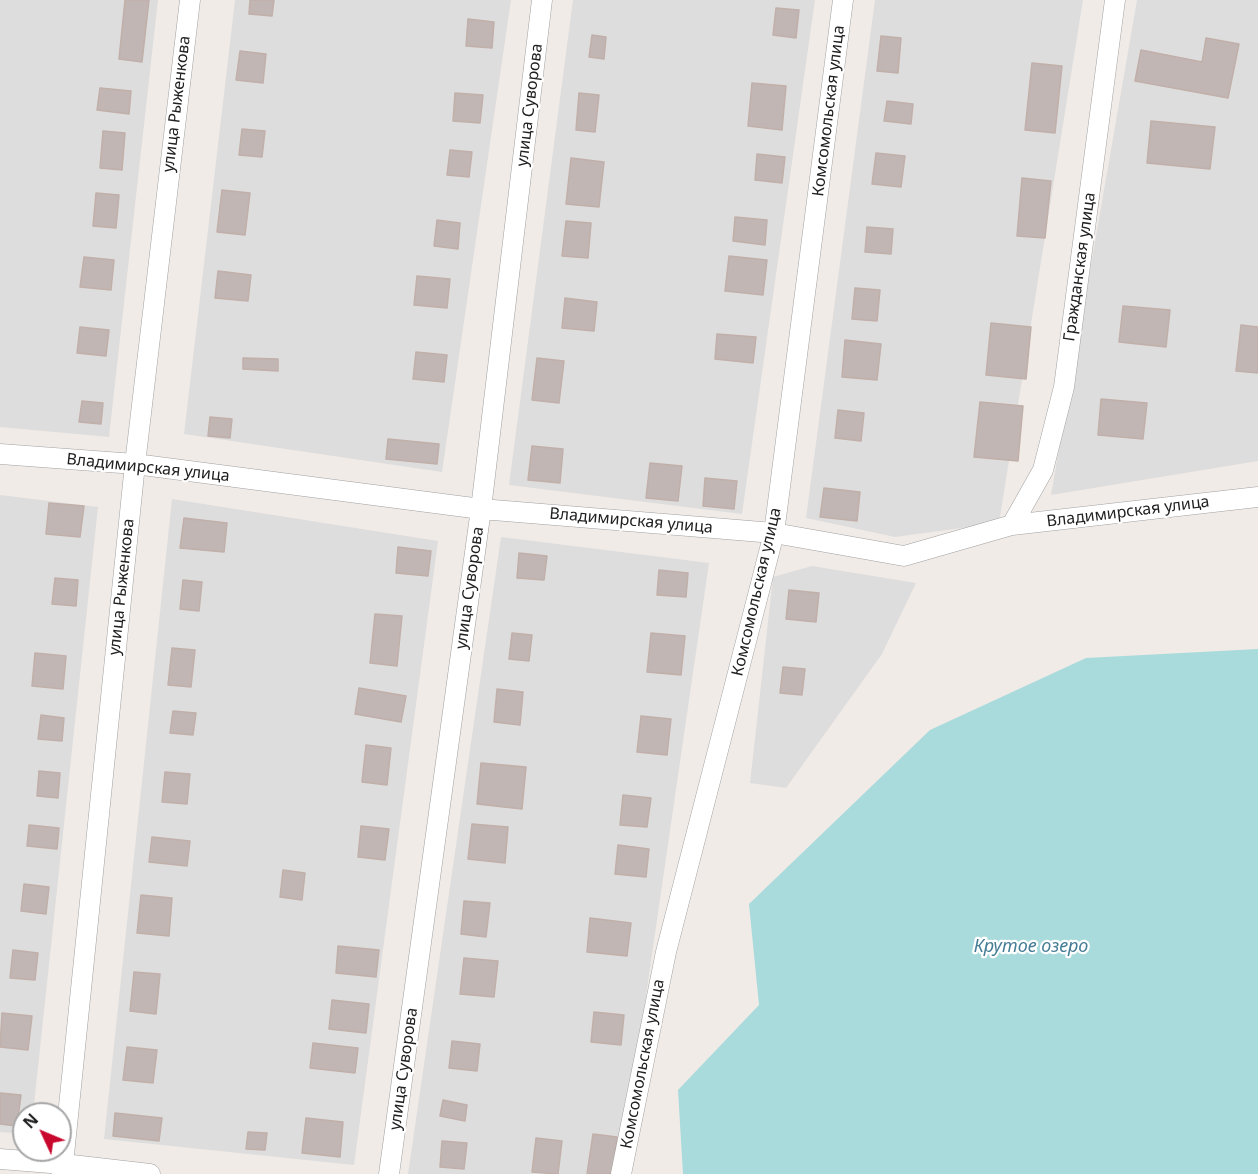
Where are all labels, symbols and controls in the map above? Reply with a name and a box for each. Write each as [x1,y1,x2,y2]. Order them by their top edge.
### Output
street label: Комсомольская улица [809,24,849,198]
street label: улица Рыженкова [159,35,195,173]
street label: улица Суворова [513,42,547,168]
street label: Гражданская улица [1060,191,1100,343]
street label: Владимирская улица [65,450,231,486]
street label: Владимирская улица [1045,492,1211,532]
street label: Владимирская улица [548,504,714,538]
street label: Комсомольская улица [728,506,786,678]
street label: улица Рыженкова [105,518,139,656]
street label: улица Суворова [452,525,488,651]
water label: Крутое озеро [974,936,1088,958]
street label: Комсомольская улица [617,978,669,1150]
street label: улица Суворова [386,1006,422,1132]
north arrow [12,1102,72,1162]
text: N [18,1109,43,1133]

